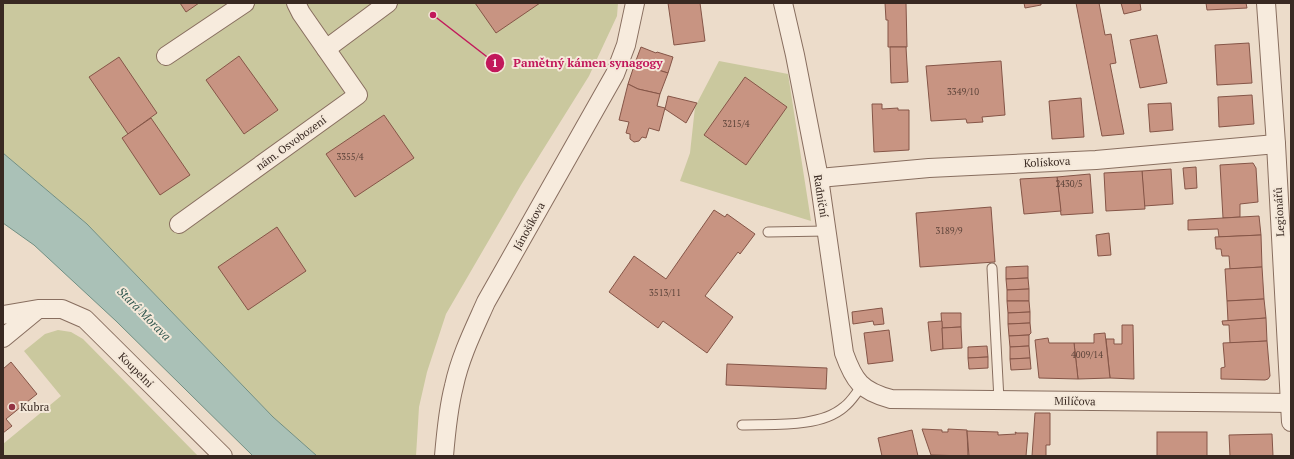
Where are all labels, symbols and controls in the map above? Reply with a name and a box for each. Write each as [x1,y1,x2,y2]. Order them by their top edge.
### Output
callout: Pamětný kámen synagogy [485,51,671,75]
text: 1 [492,55,498,70]
text: Pamětný kámen synagogy [513,55,663,70]
house number: 3349/10 [947,86,979,98]
street label: nám. Osvobození [253,112,330,173]
house number: 3215/4 [722,118,750,130]
house number: 3355/4 [336,151,364,163]
street label: Kolískova [1023,154,1071,170]
street label: Radniční [811,173,831,219]
house number: 2430/5 [1055,178,1083,190]
street label: Legionářů [1271,186,1287,237]
street label: Jánošíkova [510,199,548,252]
house number: 3189/9 [935,225,963,237]
water label: Stará Morava [114,284,174,344]
house number: 3513/11 [649,287,681,299]
house number: 4009/14 [1071,349,1103,361]
street label: Koupelní [116,350,157,391]
street label: Milíčova [1054,394,1096,408]
place label: Kubra [20,400,50,414]
marker: Kubra [7,402,17,412]

